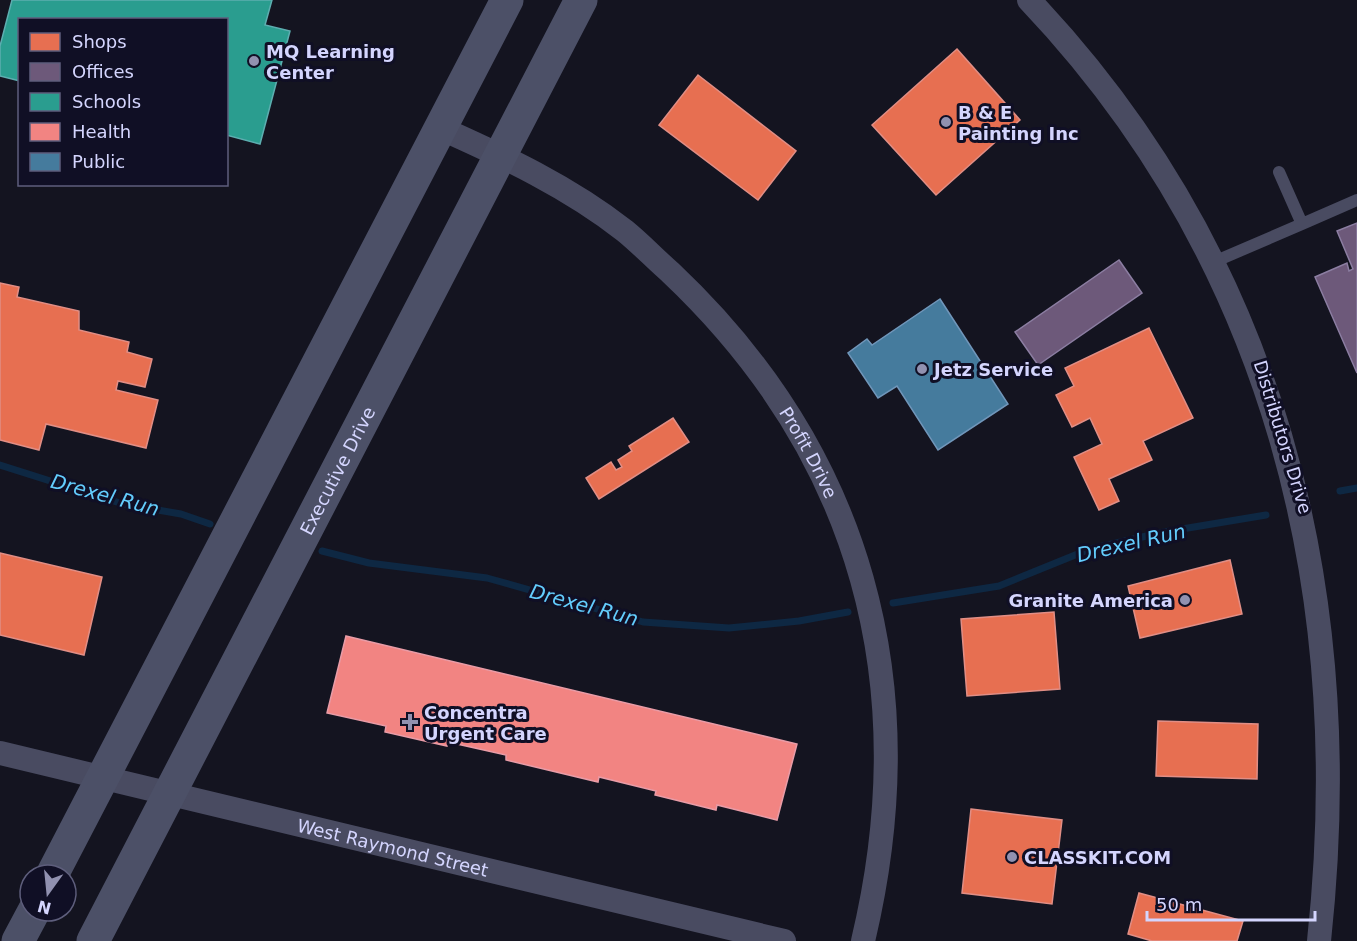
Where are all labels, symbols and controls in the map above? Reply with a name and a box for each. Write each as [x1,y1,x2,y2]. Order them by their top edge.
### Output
legend [18,18,228,186]
text: Shops [72,31,127,52]
place label: MQ Learning Center [266,41,395,83]
marker: MQ Learning Center [247,54,261,68]
text: Offices [72,61,134,82]
text: Schools [72,91,141,112]
place label: B & E Painting Inc [958,102,1079,144]
marker: B & E Painting Inc [939,115,953,129]
text: Health [72,121,131,142]
text: Public [72,151,125,172]
street label: Distributors Drive [1250,358,1316,516]
place label: Jetz Service [932,359,1053,380]
marker: Jetz Service [915,362,929,376]
street label: Executive Drive [295,403,379,538]
street label: Profit Drive [776,403,842,501]
water label: Drexel Run [48,469,162,521]
water label: Drexel Run [1074,519,1188,567]
water label: Drexel Run [527,579,641,631]
place label: Granite America [1008,590,1173,611]
marker: Granite America [1178,593,1192,607]
place label: Concentra Urgent Care [424,702,547,744]
marker: Concentra Urgent Care [401,713,419,731]
street label: West Raymond Street [295,814,490,880]
place label: CLASSKIT.COM [1024,847,1171,868]
marker: CLASSKIT.COM [1005,850,1019,864]
north arrow [18,863,78,923]
scale bar [1147,884,1315,922]
text: 50 m [1156,894,1202,915]
text: N [35,896,53,918]

